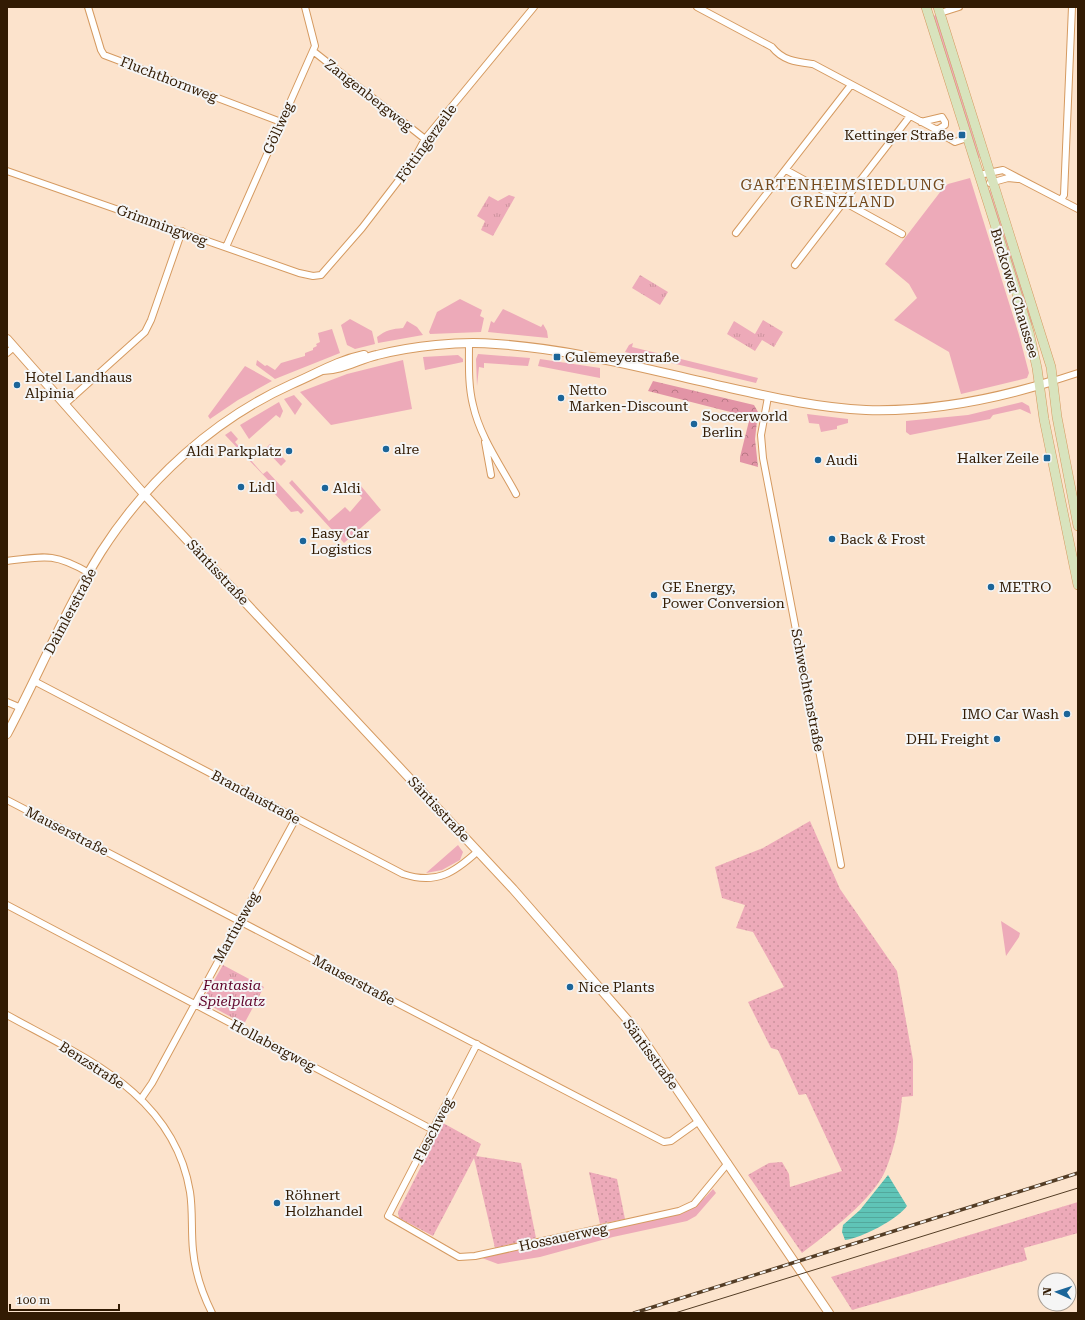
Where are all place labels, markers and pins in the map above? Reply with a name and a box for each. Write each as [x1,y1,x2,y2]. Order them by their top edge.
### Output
place label: Kettinger Straße [844,127,954,143]
marker: Kettinger Straße [957,130,967,140]
place label: Culemeyerstraße [565,349,679,365]
marker: Culemeyerstraße [552,352,562,362]
place label: Hotel Landhaus Alpinia [25,369,132,401]
marker: Hotel Landhaus Alpinia [12,380,22,390]
place label: Netto Marken-Discount [569,382,688,414]
marker: Netto Marken-Discount [556,393,566,403]
place label: Soccerworld Berlin [702,408,788,440]
marker: Soccerworld Berlin [689,419,699,429]
place label: alre [394,441,420,457]
place label: Aldi Parkplatz [186,443,281,459]
marker: alre [381,444,391,454]
marker: Aldi Parkplatz [284,446,294,456]
place label: Halker Zeile [957,450,1039,466]
place label: Audi [826,452,858,468]
marker: Halker Zeile [1042,453,1052,463]
marker: Audi [813,455,823,465]
place label: Lidl [249,479,276,495]
place label: Aldi [333,480,361,496]
marker: Lidl [236,482,246,492]
marker: Aldi [320,483,330,493]
place label: Easy Car Logistics [311,525,372,557]
place label: Back & Frost [840,531,925,547]
marker: Back & Frost [827,534,837,544]
marker: Easy Car Logistics [298,536,308,546]
place label: GE Energy, Power Conversion [662,579,785,611]
place label: METRO [999,579,1051,595]
marker: METRO [986,582,996,592]
marker: GE Energy, Power Conversion [649,590,659,600]
place label: IMO Car Wash [962,706,1059,722]
marker: IMO Car Wash [1062,709,1072,719]
place label: DHL Freight [906,731,989,747]
marker: DHL Freight [992,734,1002,744]
place label: Nice Plants [578,979,655,995]
marker: Nice Plants [565,982,575,992]
place label: Röhnert Holzhandel [285,1187,363,1219]
marker: Röhnert Holzhandel [272,1198,282,1208]

